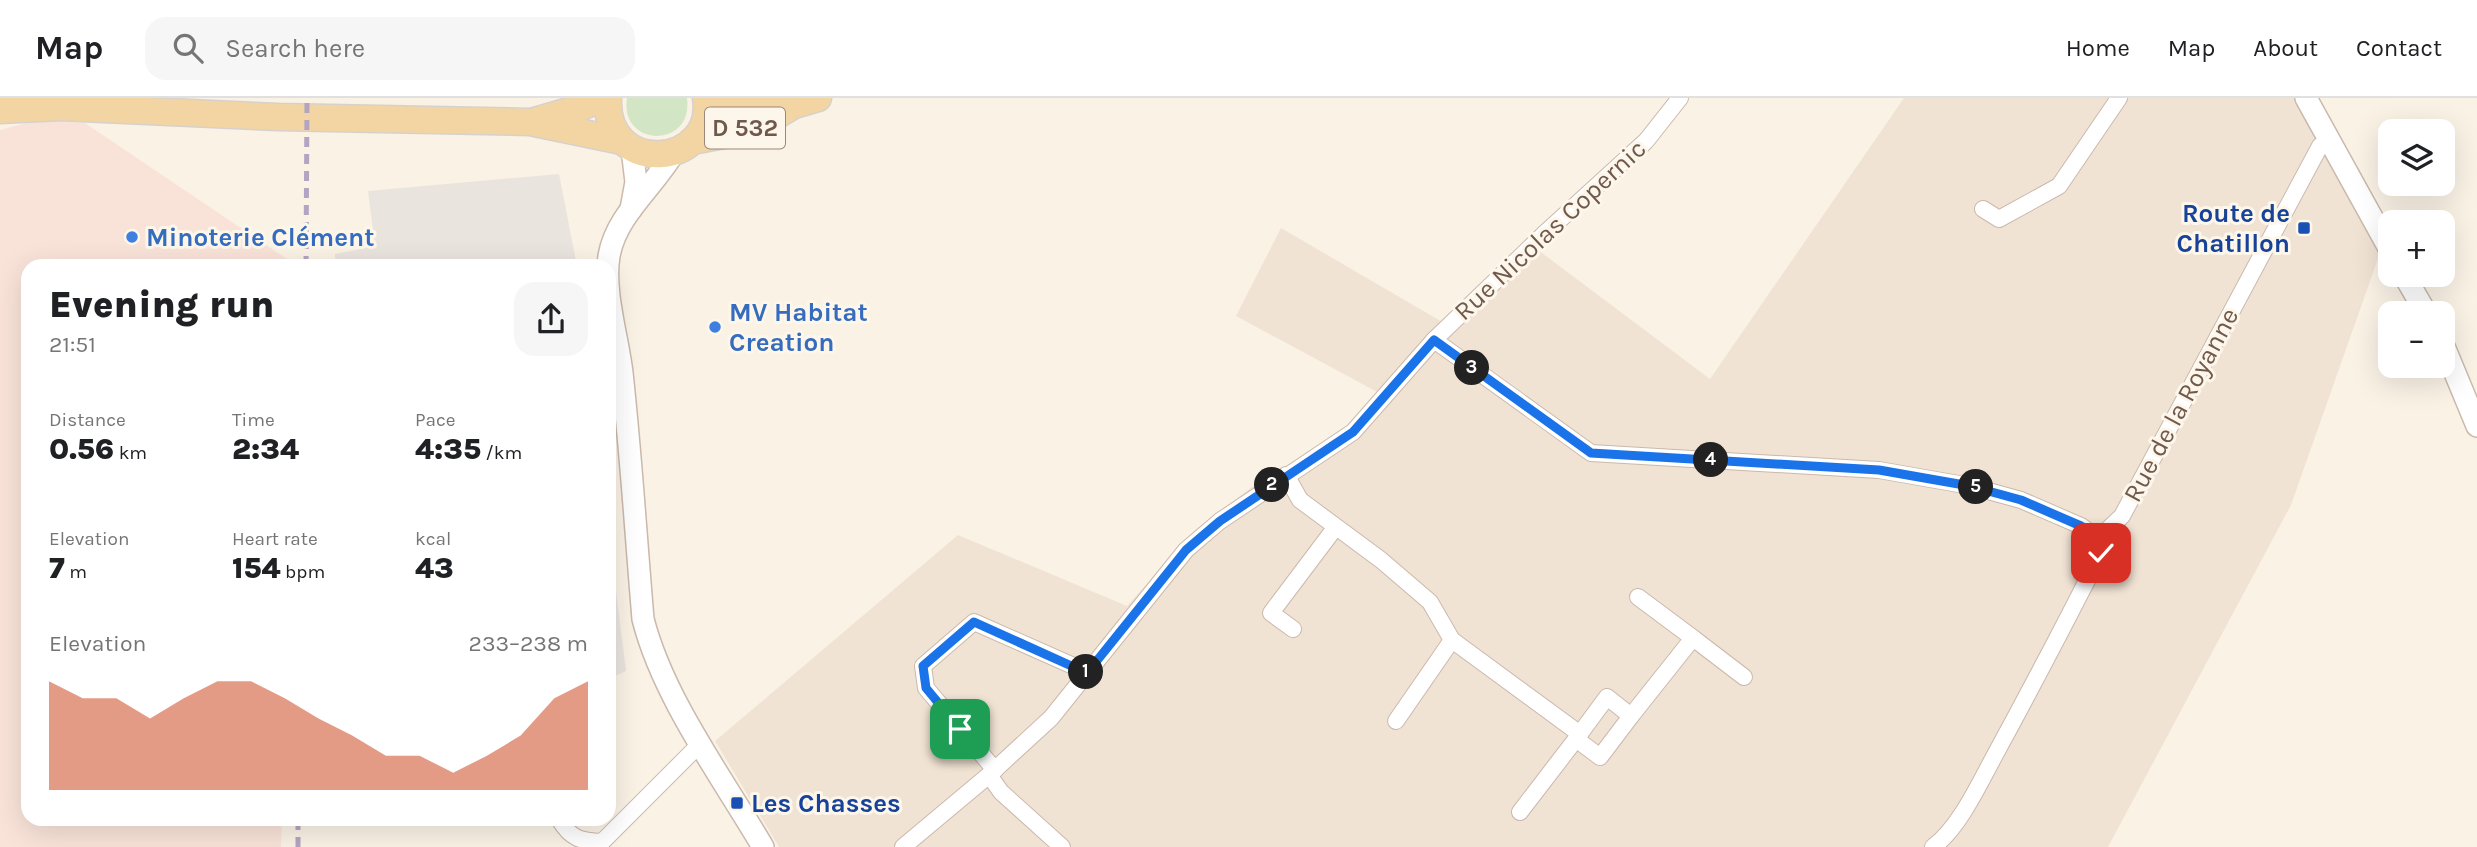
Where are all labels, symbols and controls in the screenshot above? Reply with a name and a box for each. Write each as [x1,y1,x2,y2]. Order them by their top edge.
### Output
search box [145,17,635,80]
text: Map [35,29,103,67]
icon: search [169,29,207,67]
text: Search here [225,33,365,64]
text: Home [2066,34,2130,62]
text: Map [2168,34,2215,62]
text: About [2253,34,2318,62]
text: Contact [2356,34,2442,62]
road number: D 532 [705,108,785,148]
map controls [2378,119,2455,378]
button: layers [2378,119,2455,196]
street label: Rue Nicolas Copernic [1448,133,1652,327]
place label: Route de Chatillon [2177,198,2290,259]
button: + [2378,210,2455,287]
marker: Route de Chatillon [2296,220,2312,236]
place label: Minoterie Clément [146,222,374,253]
marker: Minoterie Clément [124,229,140,245]
text: Evening run [49,282,274,327]
button: share [514,282,588,356]
place label: MV Habitat Creation [729,297,868,358]
button: − [2378,301,2455,378]
street label: Rue de la Royanne [2117,303,2245,507]
marker: MV Habitat Creation [707,319,723,335]
text: 21:51 [49,331,96,358]
pin: 3 [1454,350,1490,386]
text: 3 [1466,356,1477,378]
text: Distance [49,409,126,431]
text: Time [232,409,275,431]
text: Pace [415,409,456,431]
text: 0.56 [49,431,114,467]
text: 2:34 [232,431,299,467]
text: 4:35 [415,431,481,467]
text: km [114,442,147,464]
text: /km [481,442,522,464]
pin: 4 [1694,442,1728,478]
text: 4 [1705,448,1716,470]
pin: 2 [1254,468,1290,502]
pin: 5 [1958,470,1994,504]
text: 2 [1266,473,1277,495]
text: 5 [1970,475,1981,497]
pin [2071,523,2131,583]
text: Elevation [49,528,129,550]
text: Heart rate [232,528,318,550]
text: kcal [415,528,451,550]
icon: check [2082,534,2120,572]
text: 7 [49,550,65,586]
text: 154 [232,550,281,586]
text: 43 [415,550,454,586]
text: m [65,561,87,583]
text: bpm [281,561,325,583]
text: Elevation [49,630,146,657]
text: 233–238 m [469,630,588,657]
pin: 1 [1068,654,1104,690]
text: 1 [1082,660,1089,682]
pin [930,699,990,759]
icon: arrive [941,710,979,748]
place label: Les Chasses [751,788,901,819]
marker: Les Chasses [729,795,745,811]

